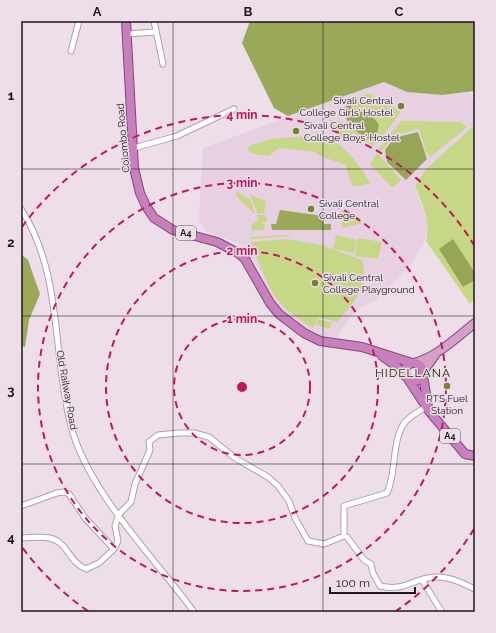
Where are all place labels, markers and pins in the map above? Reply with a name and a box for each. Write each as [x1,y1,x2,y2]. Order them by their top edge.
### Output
place label: Sivali Central College Girls' Hostel [300,95,393,118]
marker: Sivali Central College Girls' Hostel [396,101,406,111]
place label: Sivali Central College Boys' Hostel [304,120,400,143]
marker: Sivali Central College Boys' Hostel [291,126,301,136]
place label: Sivali Central College [319,198,379,221]
marker: Sivali Central College [306,204,316,214]
place label: Sivali Central College Playground [323,272,415,295]
marker: Sivali Central College Playground [310,278,320,288]
centre of rings [235,380,249,394]
marker: RTS Fuel Station [442,381,452,391]
place label: RTS Fuel Station [426,393,468,416]

